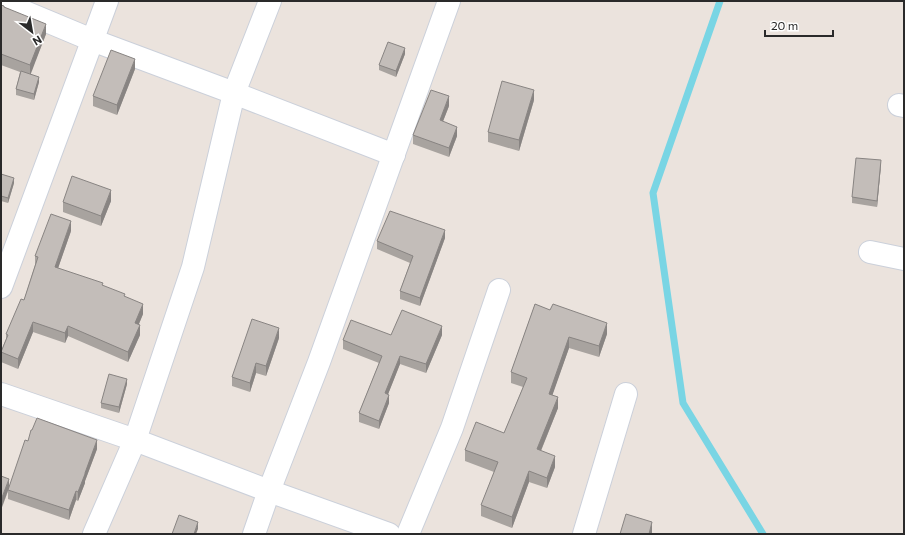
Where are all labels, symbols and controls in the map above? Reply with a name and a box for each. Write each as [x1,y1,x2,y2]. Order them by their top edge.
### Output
north arrow [12,12,52,52]
scale bar [765,12,833,38]
text: 20 m [771,18,798,32]
text: N [31,33,44,49]

